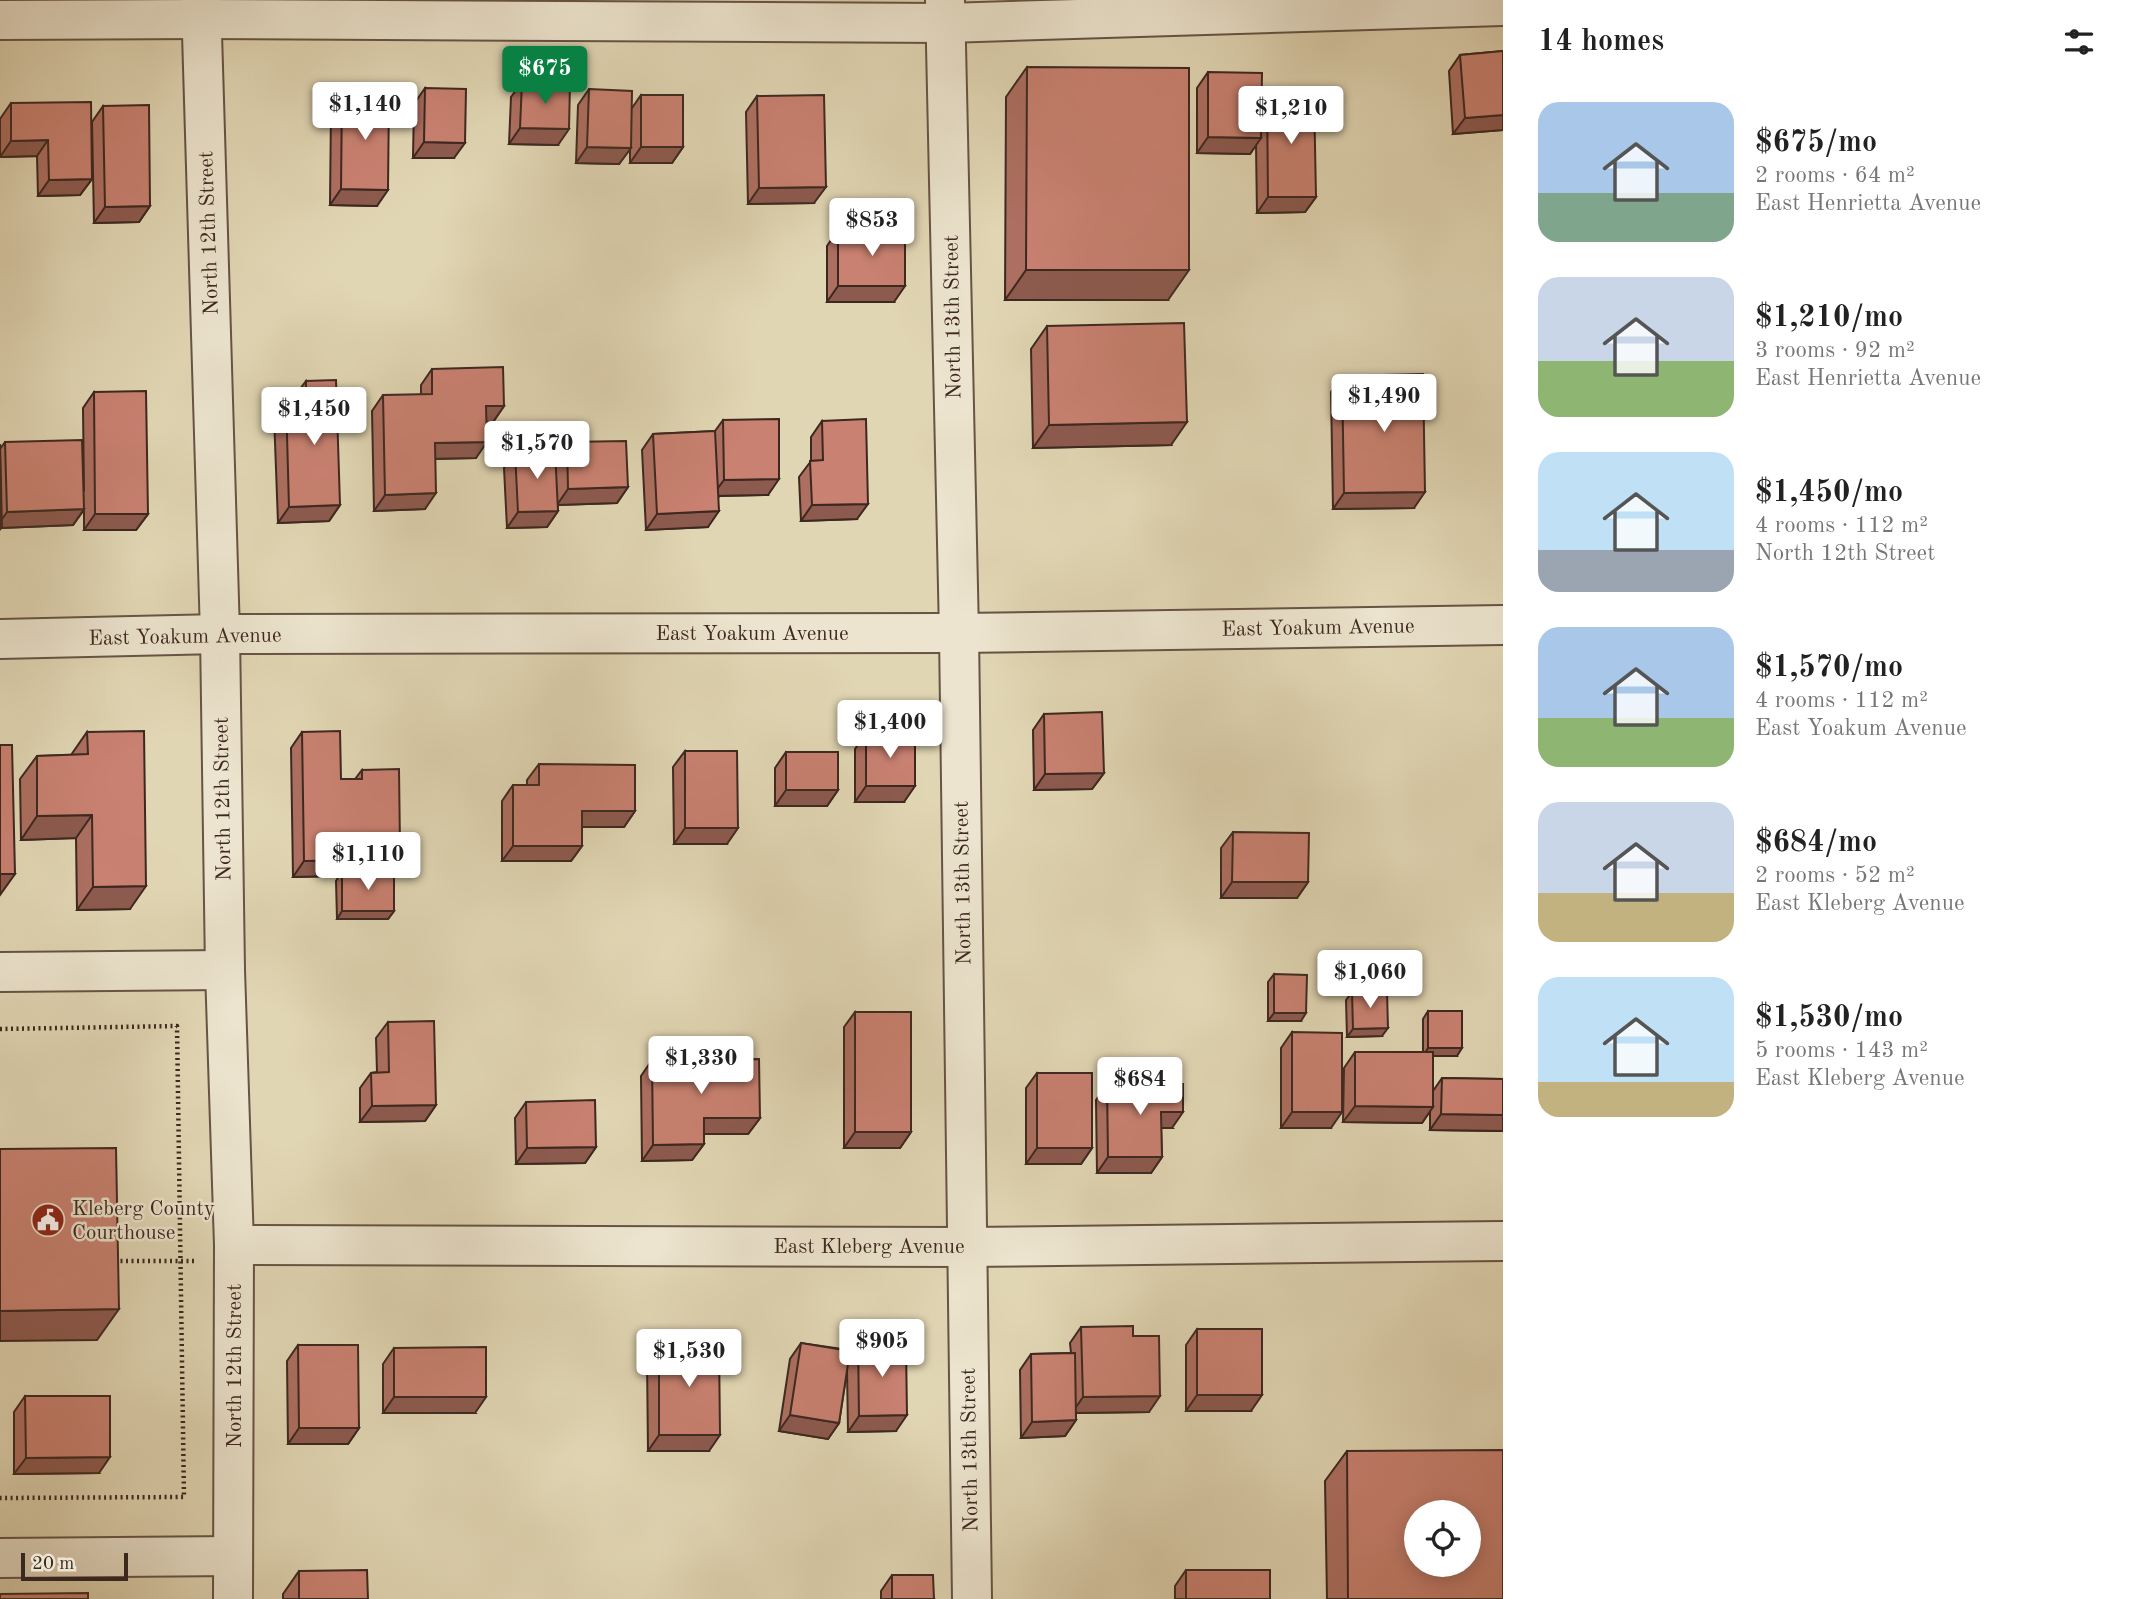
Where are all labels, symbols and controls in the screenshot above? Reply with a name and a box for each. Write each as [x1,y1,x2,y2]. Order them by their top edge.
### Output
icon: filters [2060,23,2098,61]
text: 14 homes [1538,27,1664,57]
pin: $675 [504,46,586,106]
text: $675 [518,57,572,80]
pin: $1,140 [308,82,422,142]
pin: $1,210 [1234,86,1348,146]
text: $1,140 [328,93,402,116]
text: $1,210 [1254,97,1328,120]
text: $675/mo [1755,128,1877,158]
icon: home [1594,130,1678,214]
street label: North 12th Street [196,150,223,316]
text: 2 rooms · 64 m² [1755,164,1915,187]
text: East Henrietta Avenue [1755,192,1981,215]
pin: $853 [831,198,913,258]
text: $853 [845,209,899,232]
street label: North 13th Street [942,235,965,399]
text: $1,210/mo [1755,303,1903,333]
icon: home [1594,305,1678,389]
text: 3 rooms · 92 m² [1755,339,1915,362]
text: East Henrietta Avenue [1755,367,1981,390]
pin: $1,490 [1327,374,1441,434]
text: $1,490 [1347,385,1421,408]
pin: $1,450 [257,388,371,447]
text: $1,450 [277,398,351,421]
pin: $1,570 [480,421,594,481]
text: $1,570 [500,432,574,455]
text: $1,450/mo [1755,478,1903,508]
icon: home [1594,480,1678,564]
text: 4 rooms · 112 m² [1755,514,1928,537]
text: North 12th Street [1755,542,1935,565]
street label: East Yoakum Avenue [1221,616,1415,641]
street label: East Yoakum Avenue [655,624,849,645]
street label: East Yoakum Avenue [88,625,282,650]
text: $1,570/mo [1755,653,1903,683]
icon: home [1594,655,1678,739]
text: 4 rooms · 112 m² [1755,689,1928,712]
pin: $1,400 [833,700,947,760]
text: $1,400 [853,711,927,734]
street label: North 12th Street [212,717,235,881]
text: East Yoakum Avenue [1755,717,1967,740]
street label: North 13th Street [952,801,975,965]
text: $684/mo [1755,828,1877,858]
icon: home [1594,830,1678,914]
pin: $1,110 [311,832,425,892]
text: $1,110 [331,843,405,866]
text: 2 rooms · 52 m² [1755,864,1915,887]
text: East Kleberg Avenue [1755,892,1965,915]
pin: $1,060 [1313,950,1427,1010]
text: $1,060 [1333,961,1407,984]
text: $1,530/mo [1755,1003,1903,1033]
icon: home [1594,1005,1678,1089]
pin: $1,330 [644,1036,758,1096]
text: 5 rooms · 143 m² [1755,1039,1928,1062]
text: $1,330 [664,1047,738,1070]
pin: $684 [1099,1058,1181,1117]
text: East Kleberg Avenue [1755,1067,1965,1090]
text: $684 [1113,1068,1167,1091]
place label: Kleberg County Courthouse [72,1199,215,1244]
public building icon: Kleberg County Courthouse [29,1201,67,1239]
street label: East Kleberg Avenue [773,1237,965,1258]
street label: North 12th Street [225,1284,246,1448]
pin: $905 [841,1320,923,1379]
pin: $1,530 [632,1330,746,1389]
text: $905 [855,1330,909,1353]
text: $1,530 [652,1340,726,1363]
street label: North 13th Street [959,1368,982,1532]
map controls [1404,1500,1481,1577]
button: locate [1404,1500,1481,1577]
scale bar [21,1550,128,1582]
text: 20 m [32,1555,74,1574]

